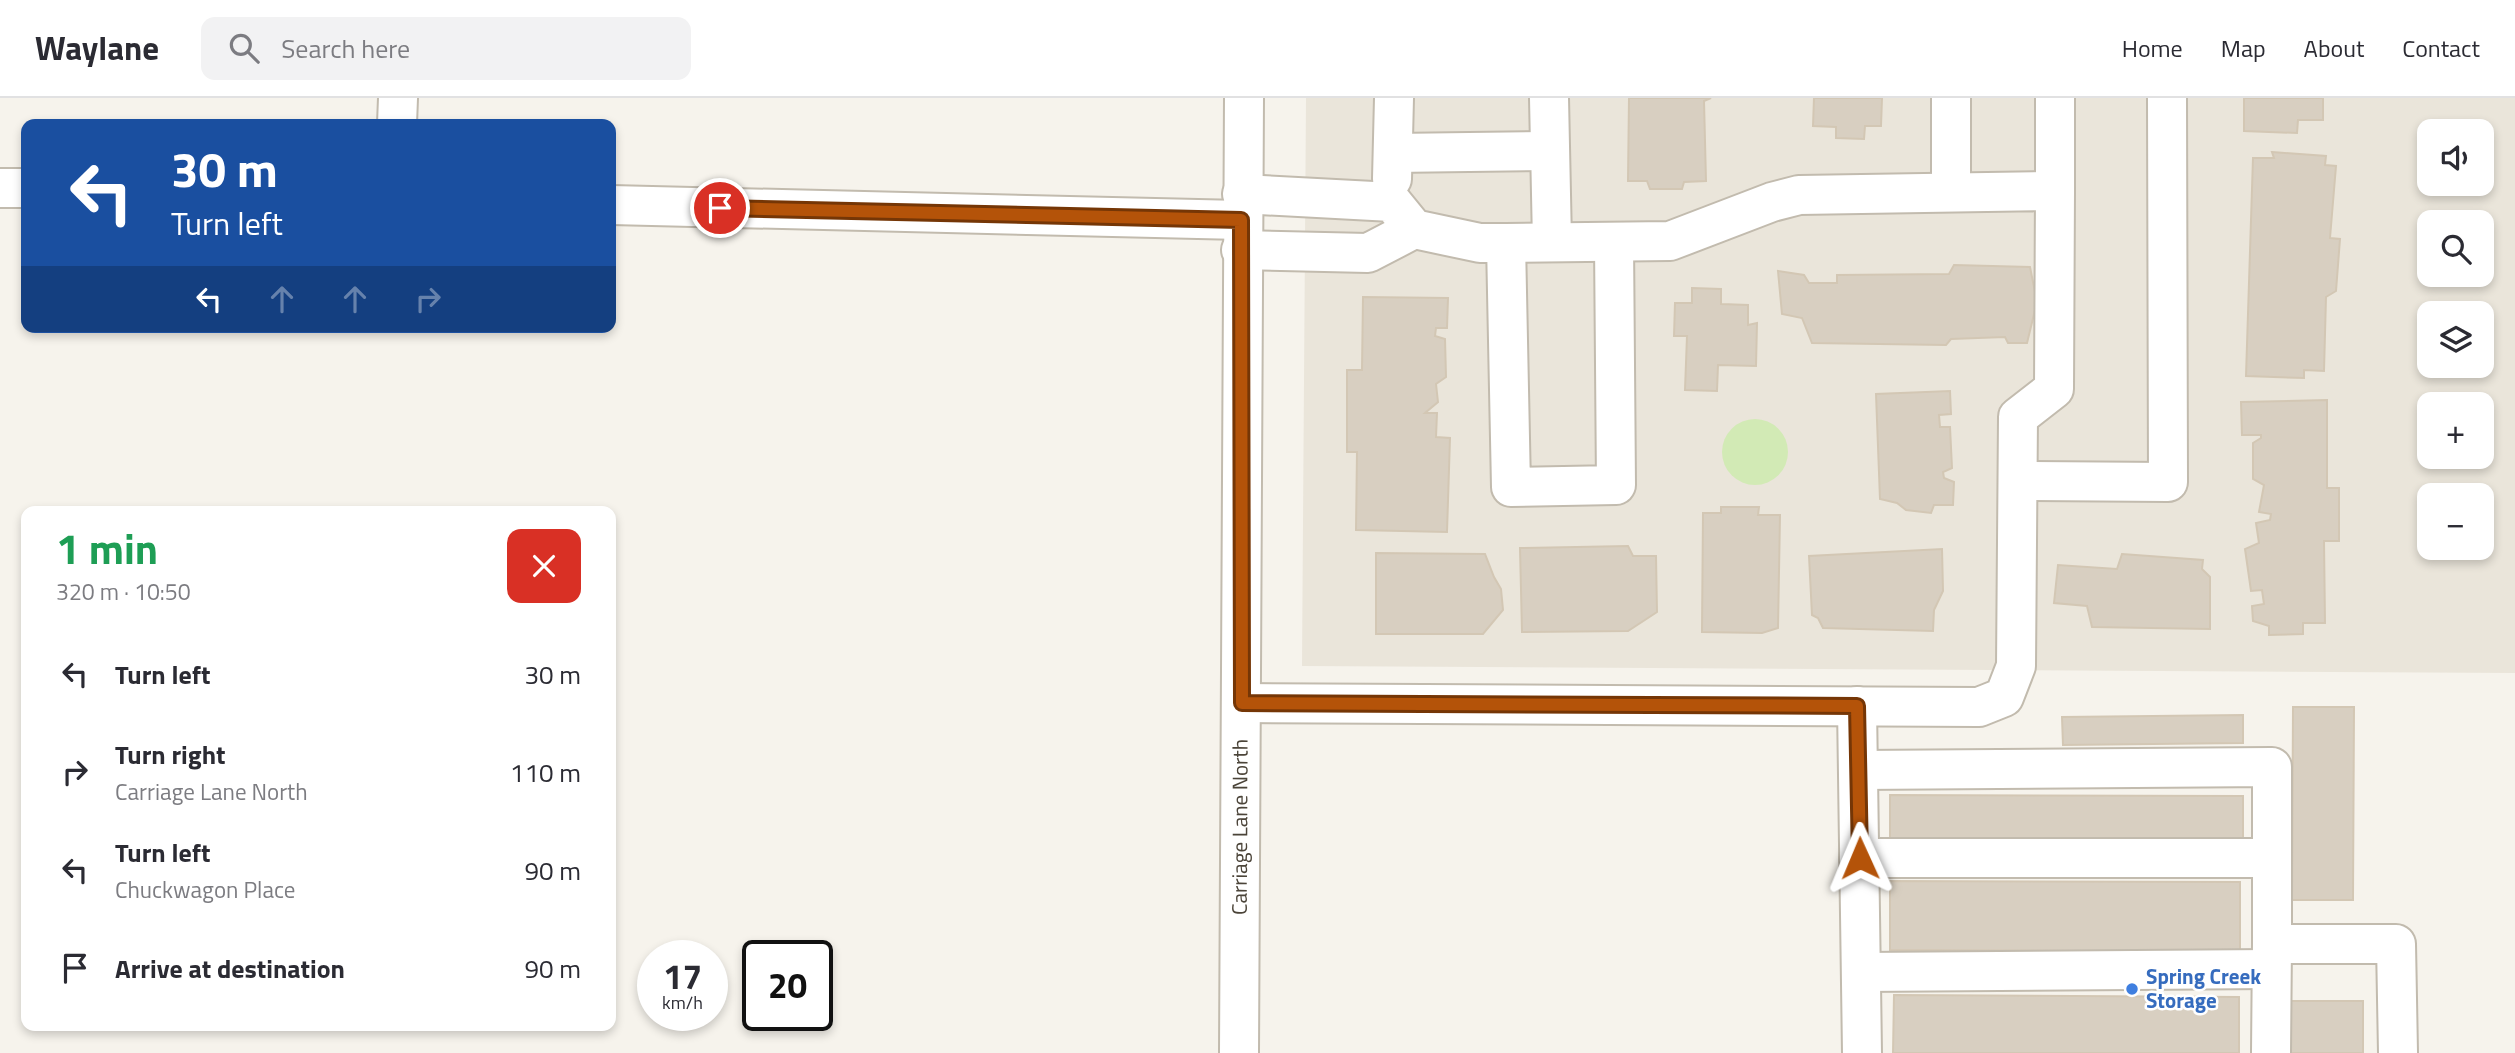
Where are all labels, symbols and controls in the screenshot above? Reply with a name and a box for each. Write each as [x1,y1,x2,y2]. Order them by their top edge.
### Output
search box [201,17,691,80]
text: Waylane [35,23,159,73]
icon: search [225,29,263,67]
text: Search here [281,29,410,68]
text: Home [2122,30,2183,66]
text: Map [2221,30,2266,66]
text: About [2304,30,2364,66]
text: Contact [2402,30,2480,66]
map controls [2417,119,2494,560]
button: sound [2417,119,2494,196]
text: 30 m [171,131,278,206]
icon: left [56,147,147,238]
pin [690,178,750,238]
icon: arrive [701,189,739,227]
text: Turn left [171,199,283,247]
button: search [2417,210,2494,287]
icon: left [190,280,228,318]
icon: ahead [263,280,301,318]
icon: ahead [336,280,374,318]
icon: right [409,280,447,318]
button: layers [2417,301,2494,378]
button: + [2417,392,2494,469]
button: − [2417,483,2494,560]
text: 1 min [56,516,158,580]
button: close [507,529,581,603]
text: 320 m · 10:50 [56,574,191,609]
icon: left [56,655,94,693]
text: Turn left [115,655,210,694]
text: 30 m [524,655,581,694]
text: Turn right [115,735,226,774]
street label: Carriage Lane North [1223,739,1256,915]
icon: right [56,753,94,791]
text: 110 m [510,753,581,792]
text: Carriage Lane North [115,774,308,809]
position arrow [1823,821,1897,895]
text: Turn left [115,833,210,872]
icon: left [56,851,94,889]
text: 90 m [524,851,581,890]
text: Chuckwagon Place [115,872,295,907]
speed limit sign: 20 [742,940,833,1031]
icon: arrive [56,949,94,987]
text: Arrive at destination [115,949,345,988]
text: 90 m [524,949,581,988]
text: 17 [663,949,702,1003]
place label: Spring Creek Storage [2146,960,2261,1016]
marker: Spring Creek Storage [2124,981,2140,997]
text: km/h [662,989,703,1016]

